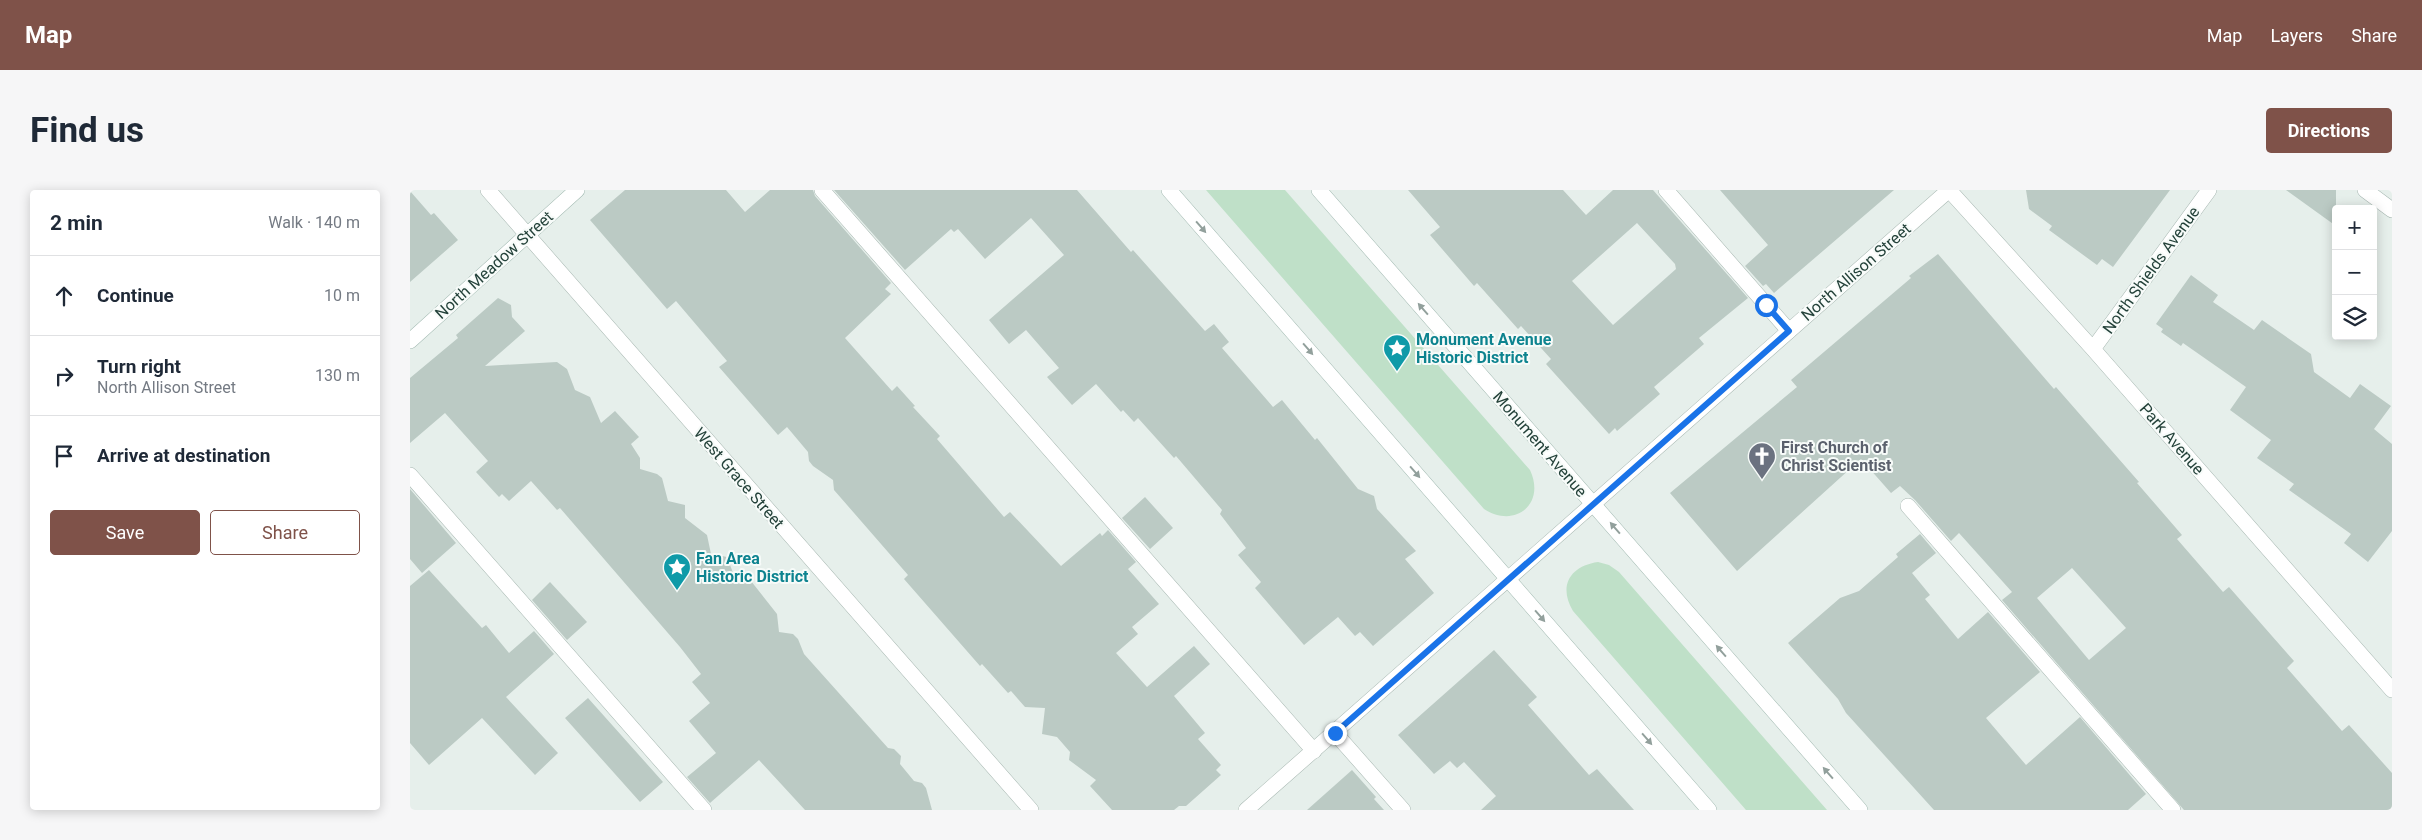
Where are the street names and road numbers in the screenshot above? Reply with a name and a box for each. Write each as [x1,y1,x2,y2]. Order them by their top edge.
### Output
street label: North Shields Avenue [2098,203,2204,337]
street label: North Meadow Street [431,207,557,323]
street label: North Allison Street [1797,219,1915,325]
street label: Monument Avenue [1489,387,1591,501]
street label: Park Avenue [2136,399,2208,479]
street label: West Grace Street [690,424,788,532]

